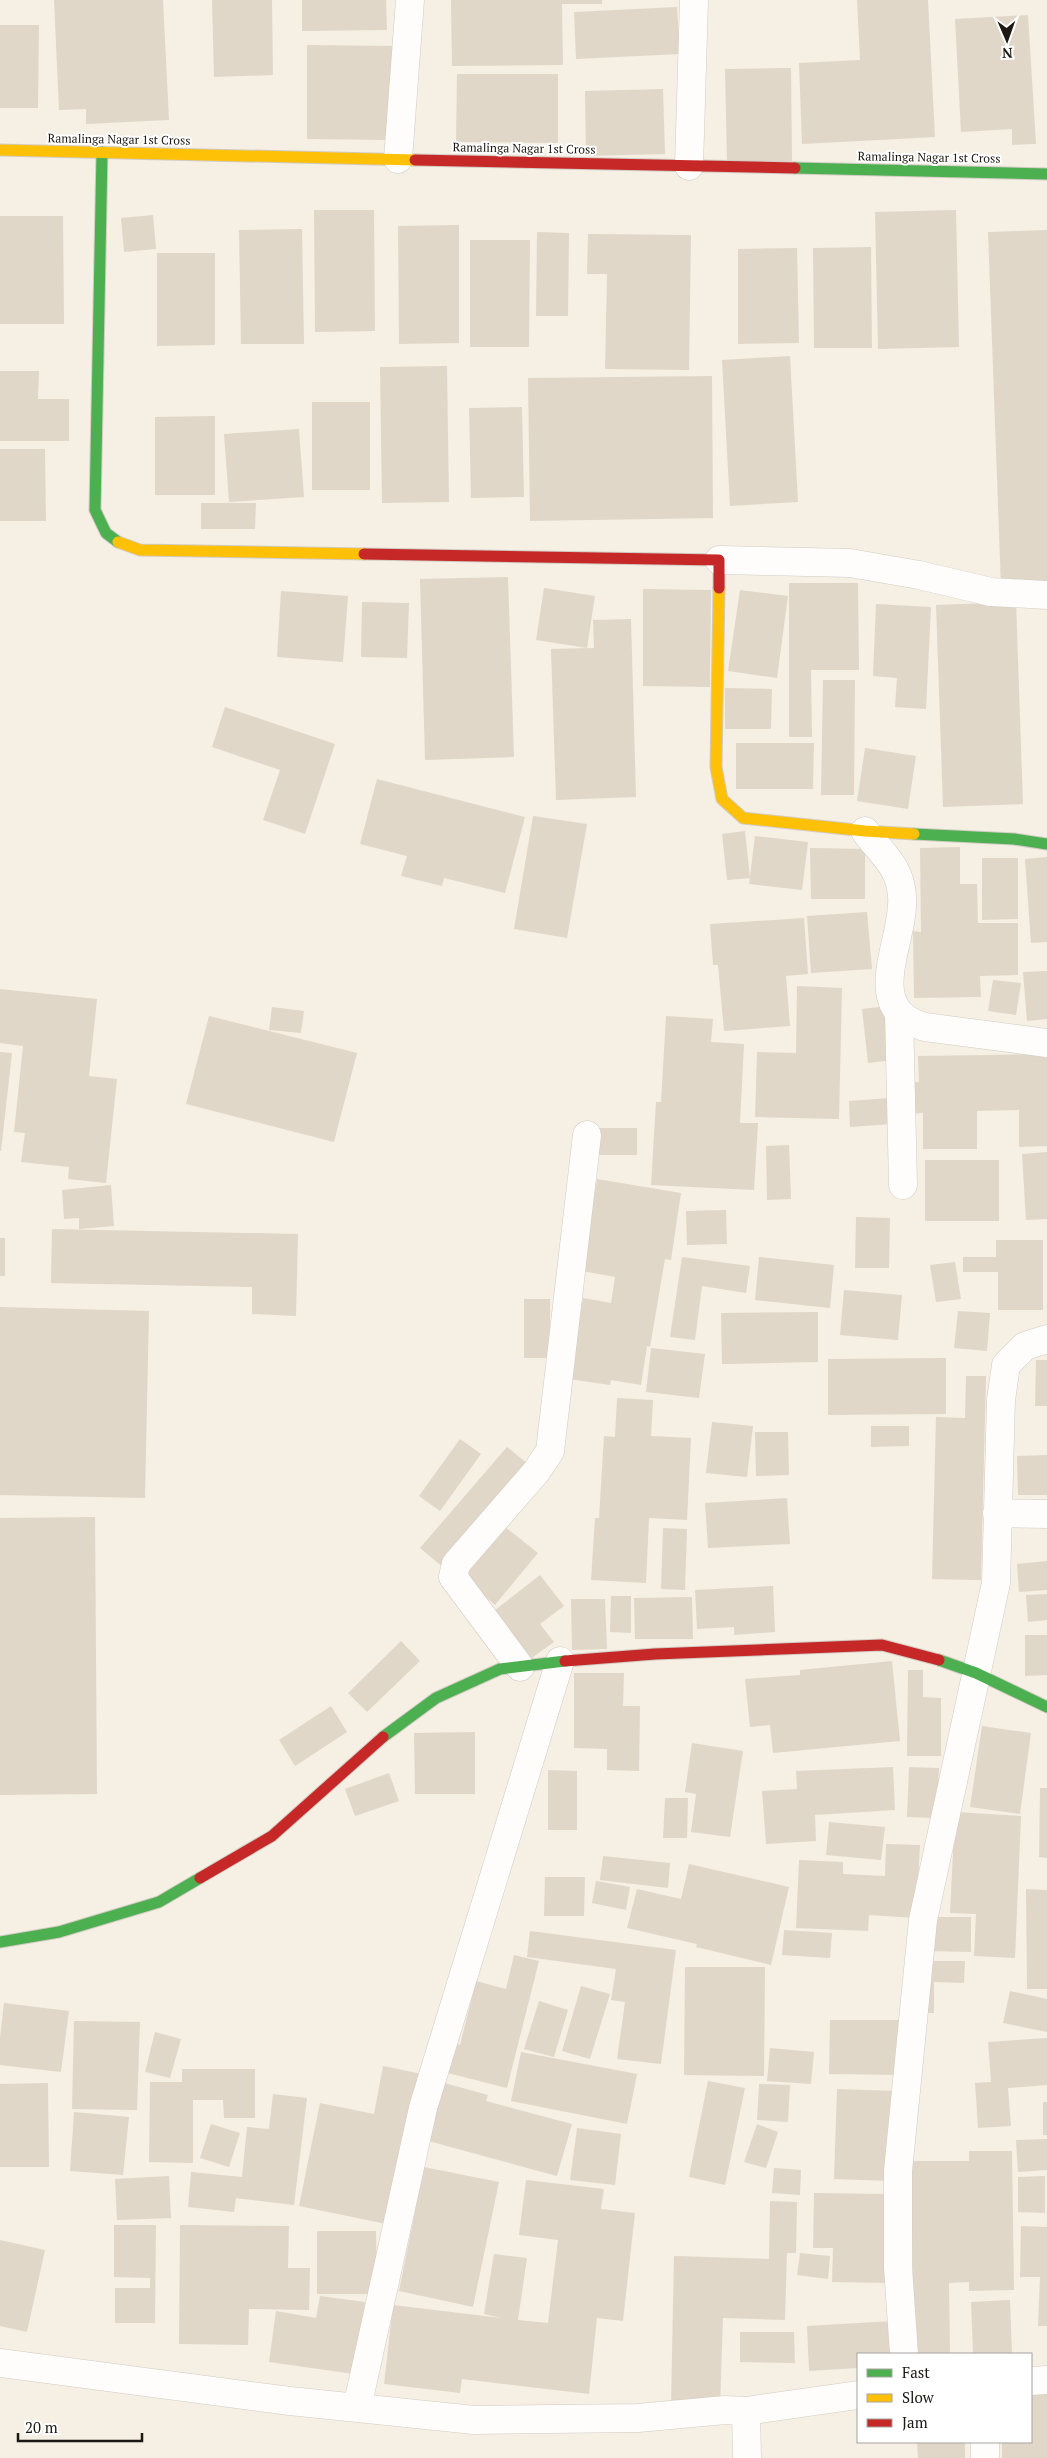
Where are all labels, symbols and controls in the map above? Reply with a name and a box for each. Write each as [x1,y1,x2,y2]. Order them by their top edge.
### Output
north arrow [982,15,1032,65]
text: N [1001,44,1013,63]
street label: Ramalinga Nagar 1st Cross [47,130,191,148]
street label: Ramalinga Nagar 1st Cross [452,139,596,157]
street label: Ramalinga Nagar 1st Cross [857,148,1001,166]
legend [857,2353,1032,2443]
text: Fast [902,2362,930,2382]
text: Slow [902,2387,935,2407]
scale bar [18,2410,141,2442]
text: Jam [902,2412,928,2432]
text: 20 m [25,2417,58,2437]

